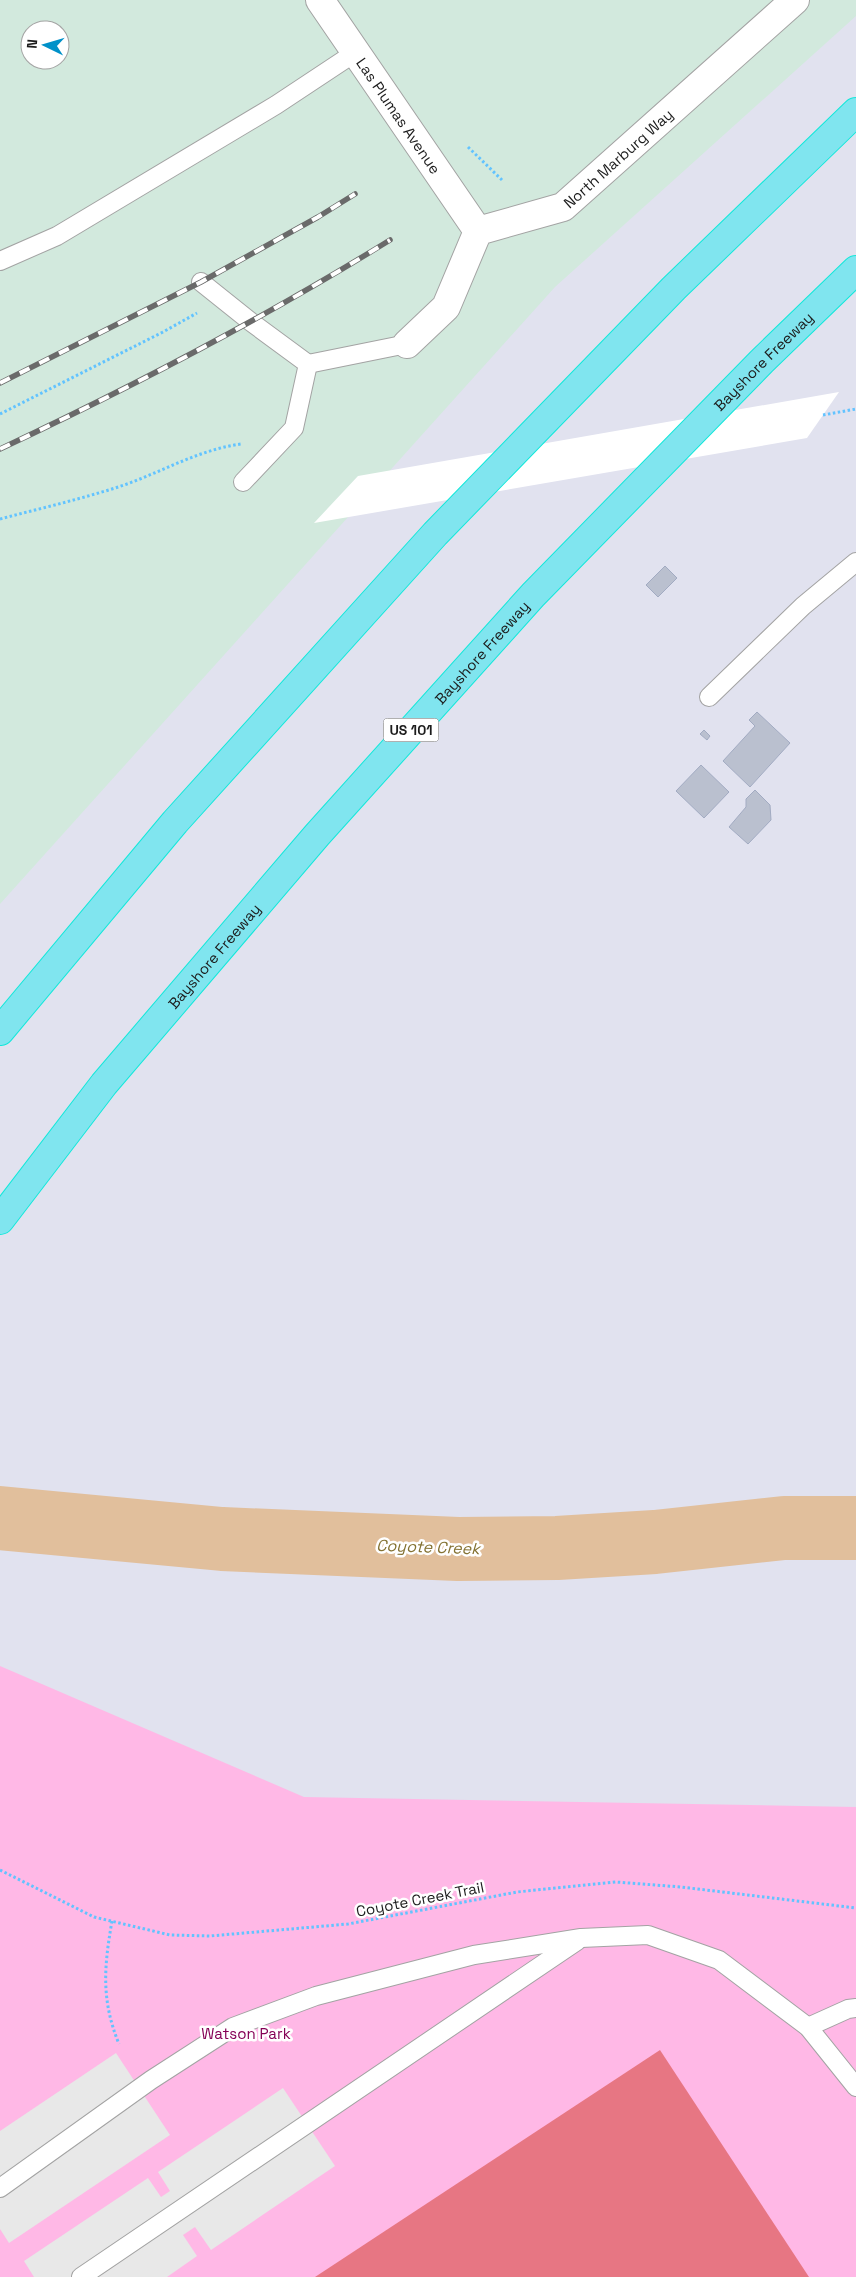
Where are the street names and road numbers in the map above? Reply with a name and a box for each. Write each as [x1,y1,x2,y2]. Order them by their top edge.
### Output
street label: Las Plumas Avenue [353,54,445,177]
street label: North Marburg Way [559,104,677,212]
street label: Bayshore Freeway [709,307,817,414]
street label: Bayshore Freeway [430,596,533,708]
road number: US 101 [384,718,438,742]
street label: Bayshore Freeway [163,899,264,1012]
street label: Coyote Creek Trail [354,1877,486,1921]

